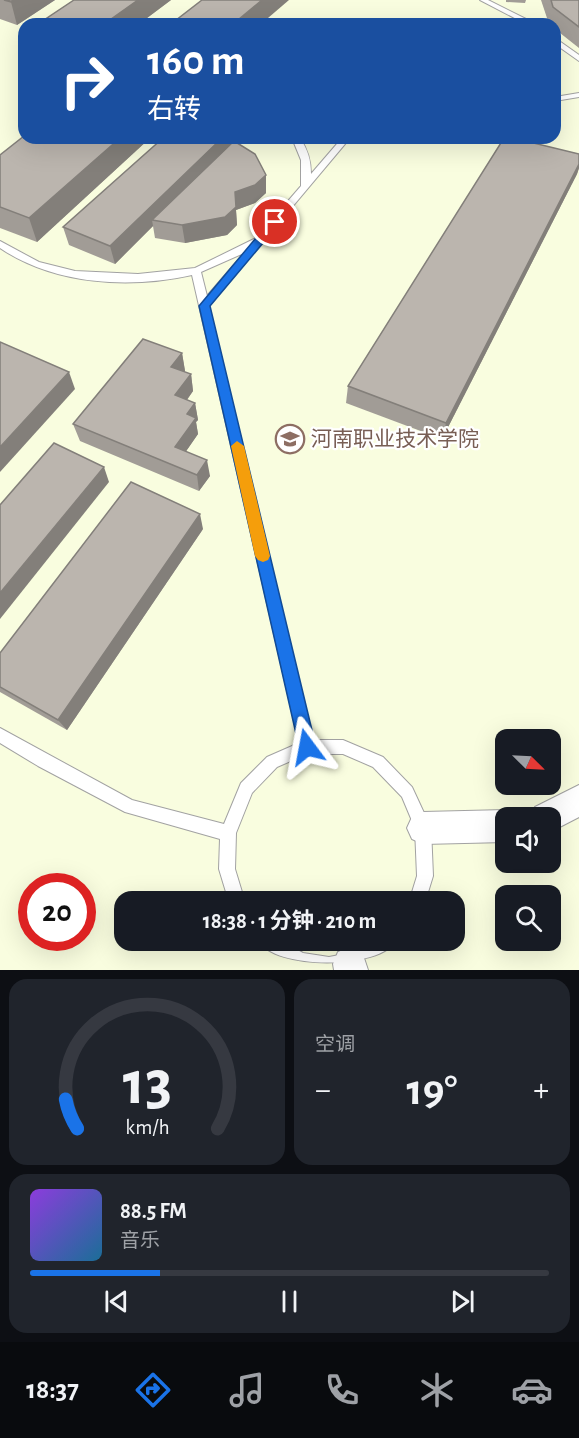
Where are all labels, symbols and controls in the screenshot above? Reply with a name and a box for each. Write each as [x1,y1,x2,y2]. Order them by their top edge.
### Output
text: 160 m [147,40,245,82]
icon: right [48,42,126,120]
text: 右转 [147,96,201,123]
pin [249,196,300,247]
icon: arrive [258,205,291,238]
school or university icon: 河南职业技术学院 [274,423,306,455]
place label: 河南职业技术学院 [311,428,479,450]
position arrow [275,715,339,779]
north arrow [495,729,561,795]
map controls [495,729,561,951]
button: sound [495,807,561,873]
speed limit sign: 20 [18,873,96,951]
button: search [495,885,561,951]
text: 18:38 · 1 分钟 · 210 m [203,910,376,932]
text: 空调 [315,1035,355,1055]
text: 13 [122,1053,172,1115]
text: 19° [406,1068,458,1113]
text: − [315,1074,331,1107]
text: + [533,1074,549,1107]
text: km/h [125,1117,169,1138]
text: 88.5 FM [120,1200,187,1222]
text: 音乐 [120,1231,160,1251]
icon: previous [100,1285,133,1318]
icon: pause [273,1285,306,1318]
icon: next [446,1285,479,1318]
icon: directions [132,1369,174,1411]
icon: music [226,1369,268,1411]
icon: phone [321,1369,363,1411]
icon: climate [416,1369,458,1411]
icon: car [511,1369,553,1411]
text: 18:37 [26,1376,79,1403]

